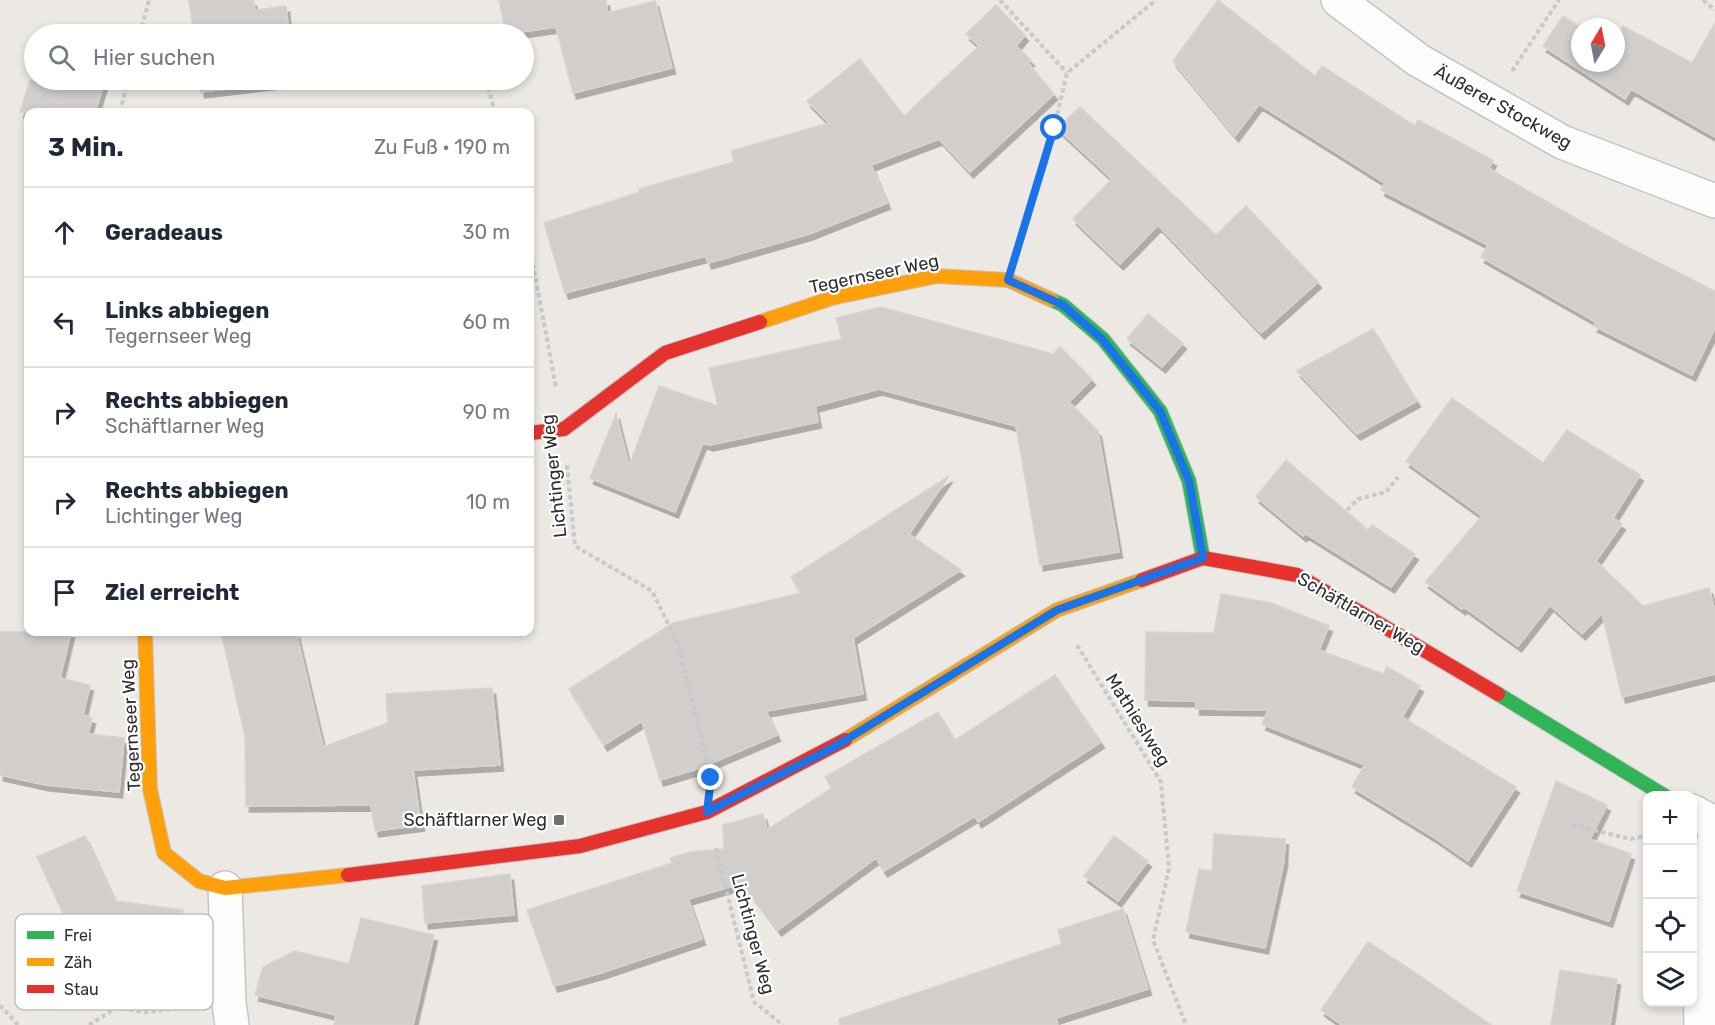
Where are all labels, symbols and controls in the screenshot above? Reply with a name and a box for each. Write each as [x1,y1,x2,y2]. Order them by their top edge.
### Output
north arrow [1571,18,1625,72]
search box [24,24,534,90]
icon: search [45,41,78,74]
text: Hier suchen [93,44,215,71]
street label: Äußerer Stockweg [1430,60,1576,154]
route start [1040,114,1066,140]
text: 3 Min. [48,132,124,163]
text: Zu Fuß · 190 m [374,135,510,159]
icon: ahead [48,216,81,249]
text: Geradeaus [105,219,223,246]
text: 30 m [463,220,510,244]
street label: Tegernseer Weg [807,250,941,298]
text: Links abbiegen [105,297,269,324]
icon: left [48,306,81,339]
text: 60 m [463,310,510,334]
text: Tegernseer Weg [105,324,252,348]
text: Rechts abbiegen [105,387,289,414]
icon: right [48,396,81,429]
text: 90 m [463,400,510,424]
street label: Lichtinger Weg [537,413,571,539]
text: Schäftlarner Weg [105,414,264,438]
text: Rechts abbiegen [105,477,289,504]
icon: right [48,486,81,519]
text: 10 m [466,490,510,514]
text: Lichtinger Weg [105,504,243,528]
street label: Schäftlarner Weg [1293,568,1429,658]
icon: arrive [48,576,81,609]
text: Ziel erreicht [105,579,239,606]
street label: Tegernseer Weg [117,658,145,792]
street label: Mathieslweg [1101,670,1175,770]
route end [697,764,723,790]
map controls [1643,791,1697,1007]
button: + [1643,791,1697,845]
place label: Schäftlarner Weg [404,809,547,831]
marker: Schäftlarner Weg [552,813,566,827]
button: − [1643,845,1697,899]
street label: Lichtinger Weg [726,871,780,997]
button: locate [1643,899,1697,953]
legend [15,914,213,1010]
text: Frei [64,926,92,945]
text: Zäh [64,953,92,972]
button: layers [1643,953,1697,1007]
text: Stau [64,980,99,999]

